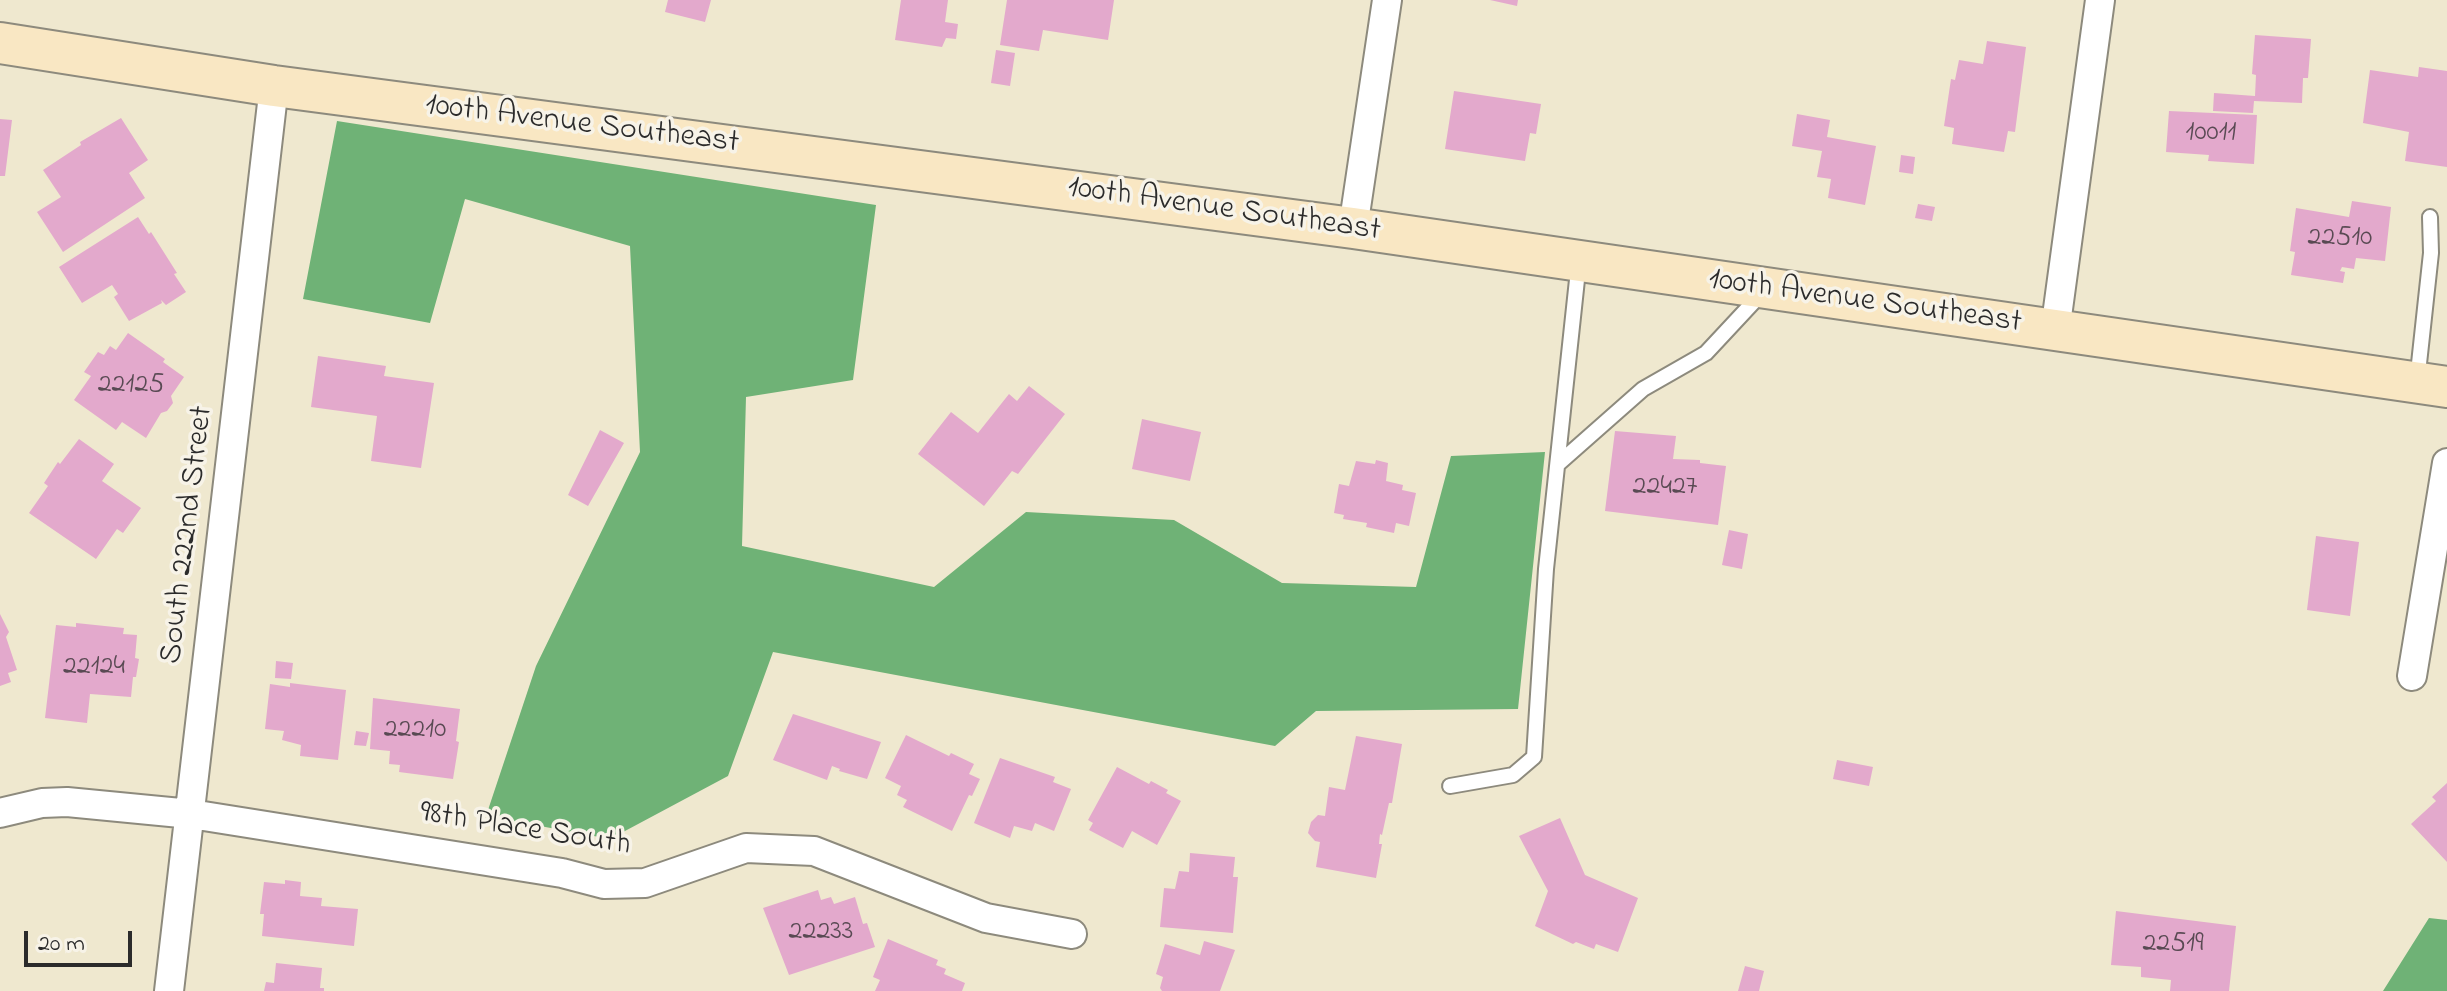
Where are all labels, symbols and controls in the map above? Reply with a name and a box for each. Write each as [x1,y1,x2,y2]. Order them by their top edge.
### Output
street label: 100th Avenue Southeast [423,88,741,164]
house number: 10011 [2186,117,2236,151]
street label: 100th Avenue Southeast [1065,170,1383,252]
house number: 22510 [2308,222,2372,256]
street label: 100th Avenue Southeast [1706,262,2024,344]
house number: 22125 [98,369,164,403]
street label: South 222nd Street [154,404,224,666]
house number: 22427 [1633,471,1697,505]
house number: 22124 [63,651,125,685]
house number: 22210 [384,714,446,748]
street label: 98th Place South [417,795,633,867]
scale bar [28,915,136,965]
house number: 22233 [789,916,853,950]
text: 20 m [38,927,85,962]
house number: 22519 [2142,928,2204,962]

